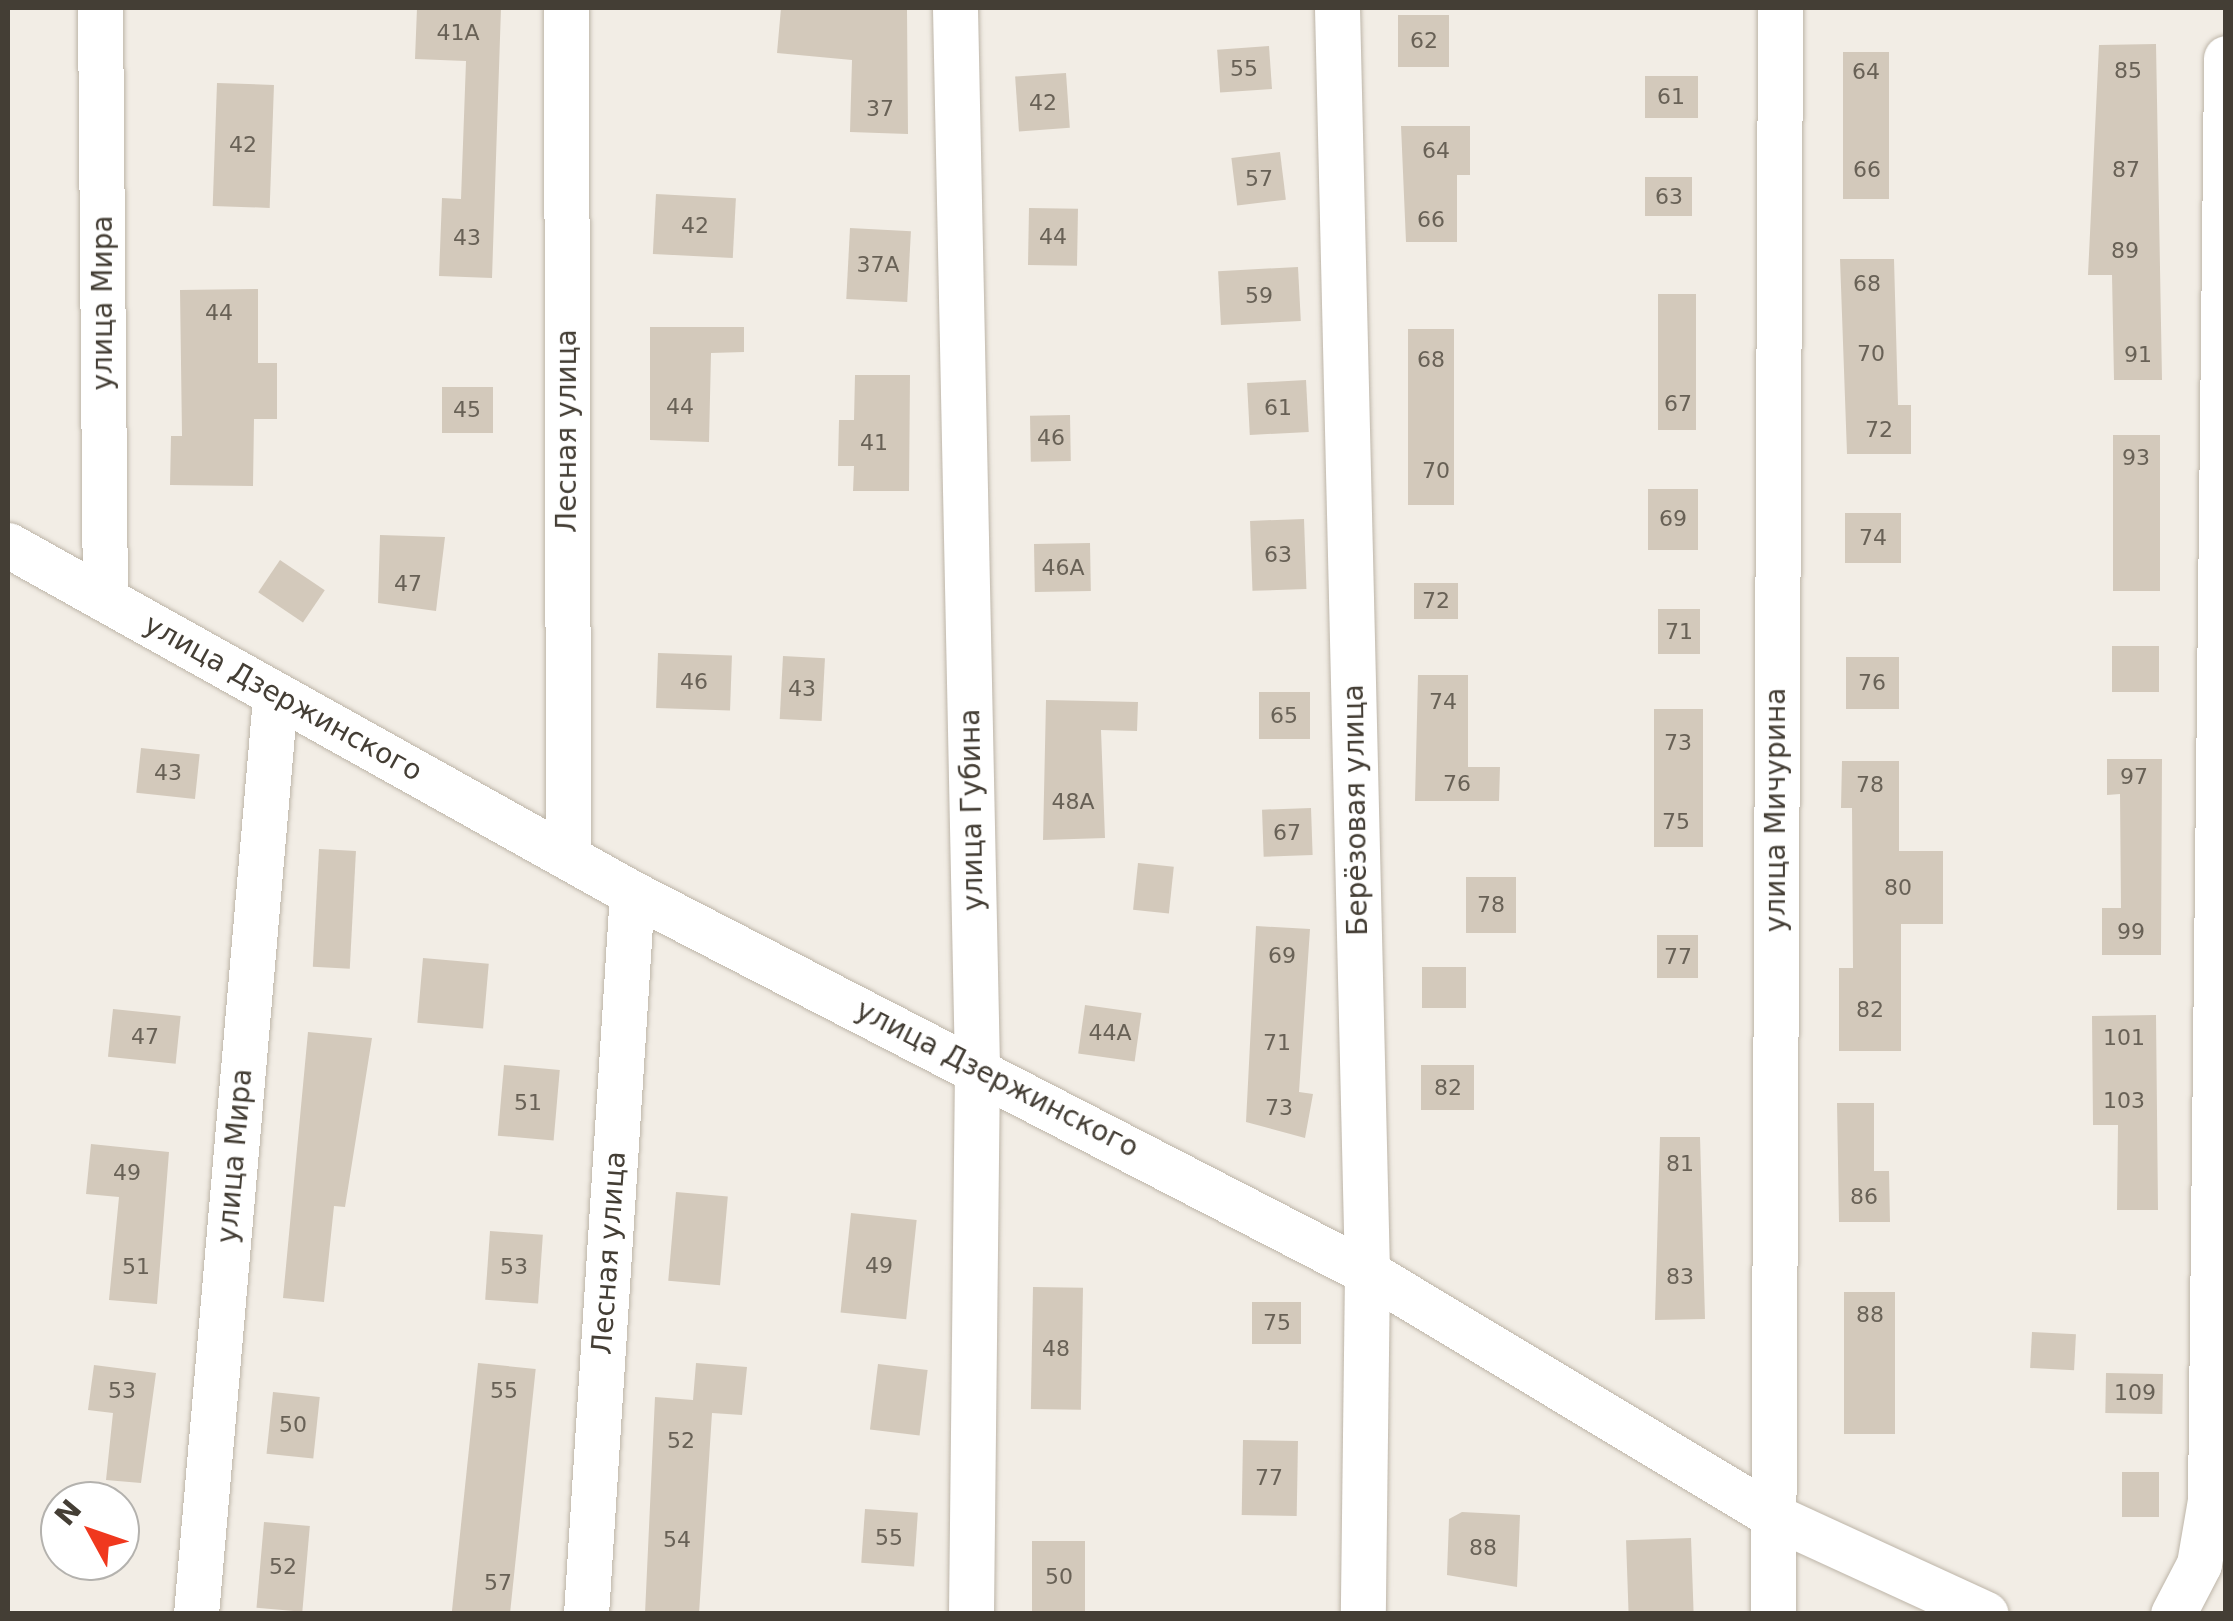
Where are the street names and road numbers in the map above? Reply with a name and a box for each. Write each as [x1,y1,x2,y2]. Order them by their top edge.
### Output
street label: улица Мира [86,215,120,391]
street label: Лесная улица [550,329,584,533]
street label: улица Дзержинского [138,608,428,788]
street label: Берёзовая улица [1337,684,1375,936]
street label: улица Мичурина [1759,688,1793,932]
street label: улица Губина [953,709,991,911]
street label: улица Дзержинского [850,993,1144,1165]
street label: улица Мира [211,1067,259,1245]
street label: Лесная улица [585,1150,633,1356]

